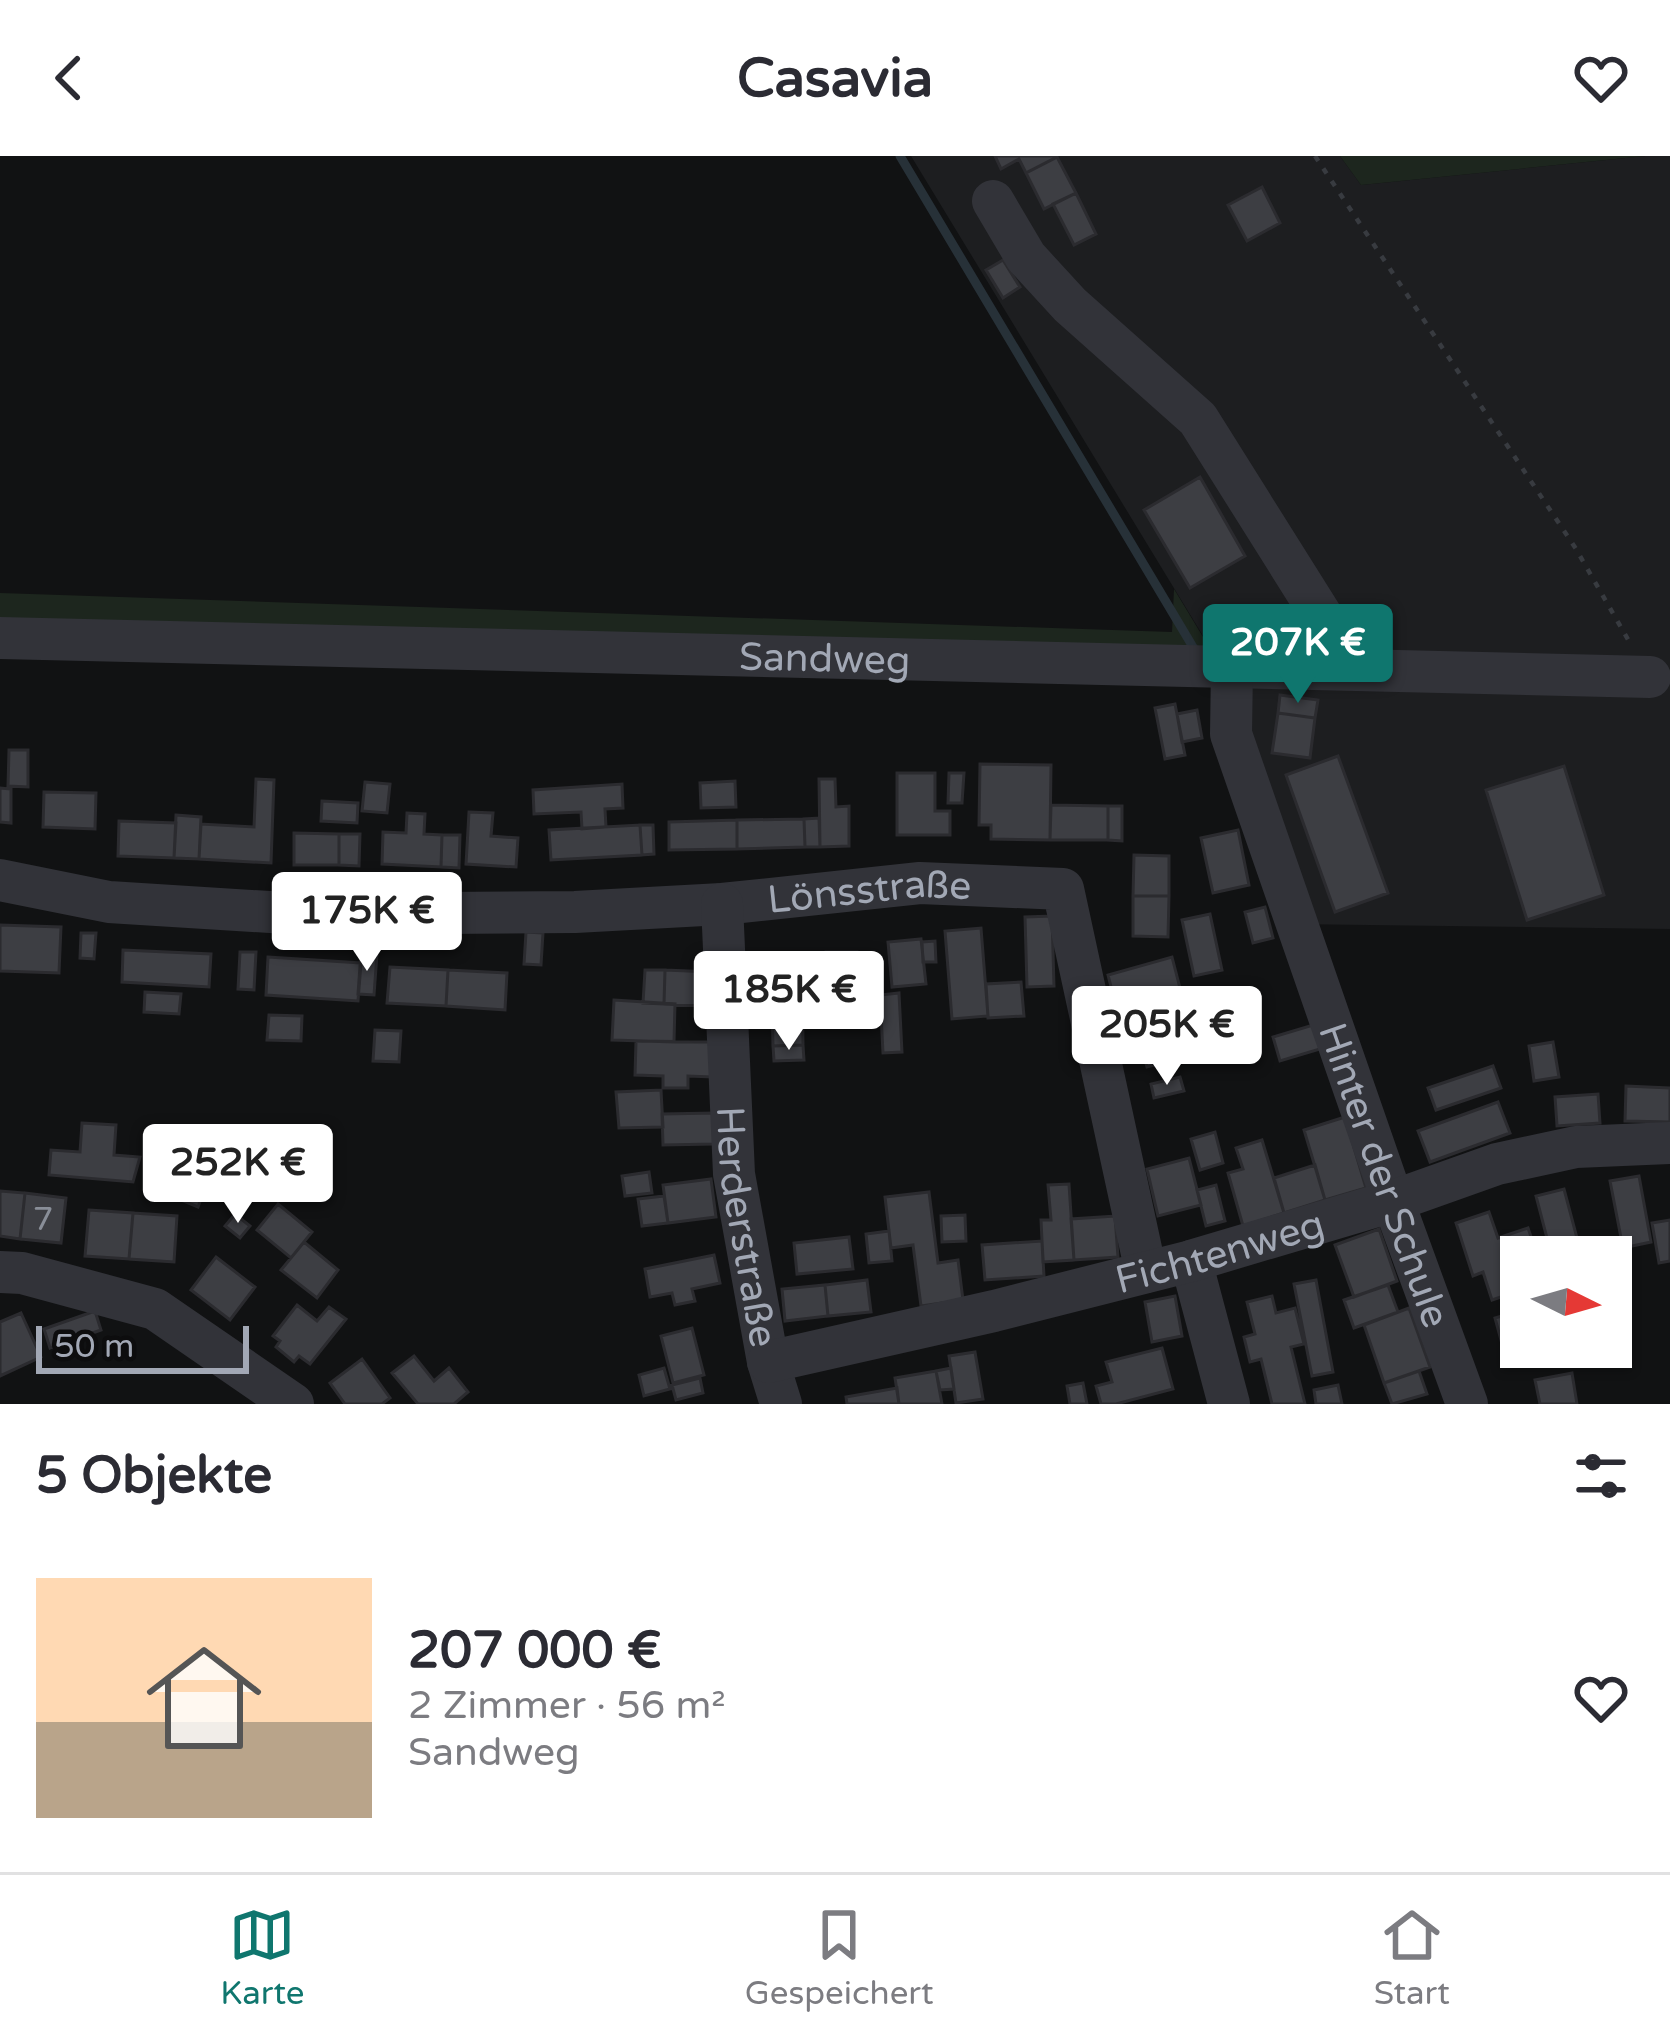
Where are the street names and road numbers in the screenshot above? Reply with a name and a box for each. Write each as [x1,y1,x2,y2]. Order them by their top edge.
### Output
street label: Sandweg [738,633,911,685]
street label: Lönsstraße [765,861,972,924]
street label: Hinter der Schule [1308,1017,1459,1334]
street label: Herderstraße [706,1105,787,1351]
street label: Fichtenweg [1111,1201,1330,1304]

